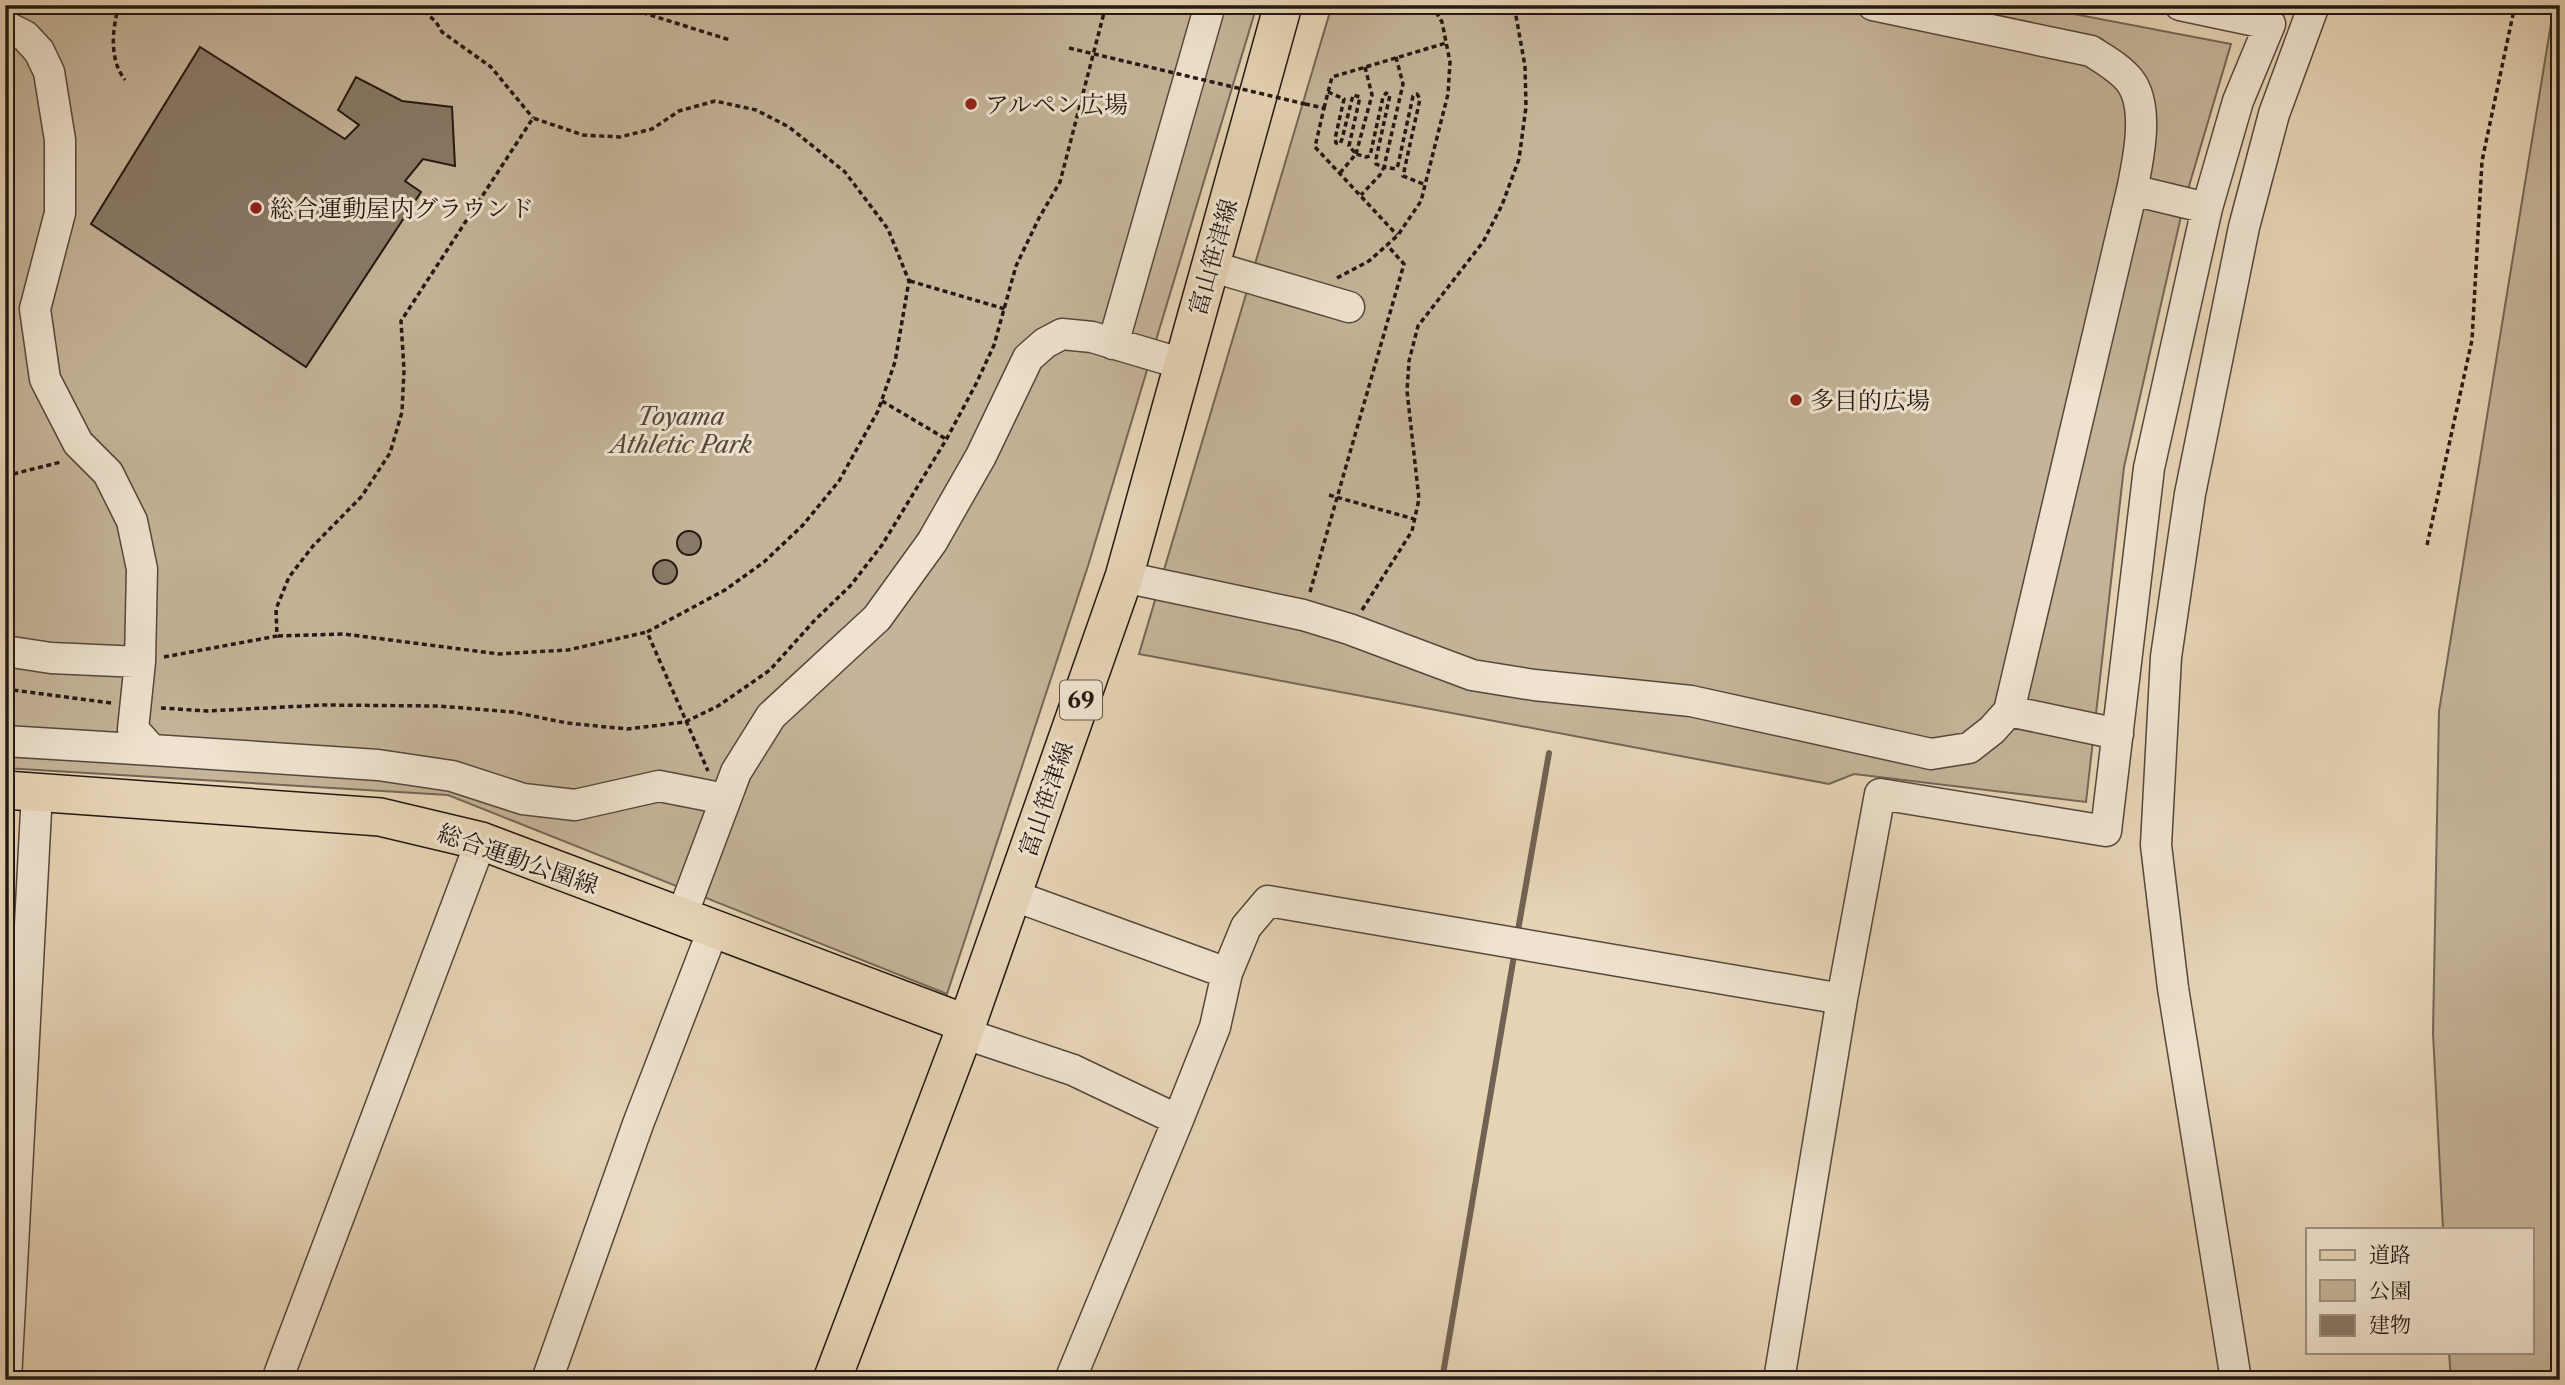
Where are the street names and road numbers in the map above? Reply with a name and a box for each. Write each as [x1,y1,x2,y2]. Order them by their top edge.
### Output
street label: 富山笹津線 [1183,195,1243,319]
road number: 69 [1060,680,1102,720]
street label: 富山笹津線 [1013,738,1079,860]
street label: 総合運動公園線 [434,818,602,900]

